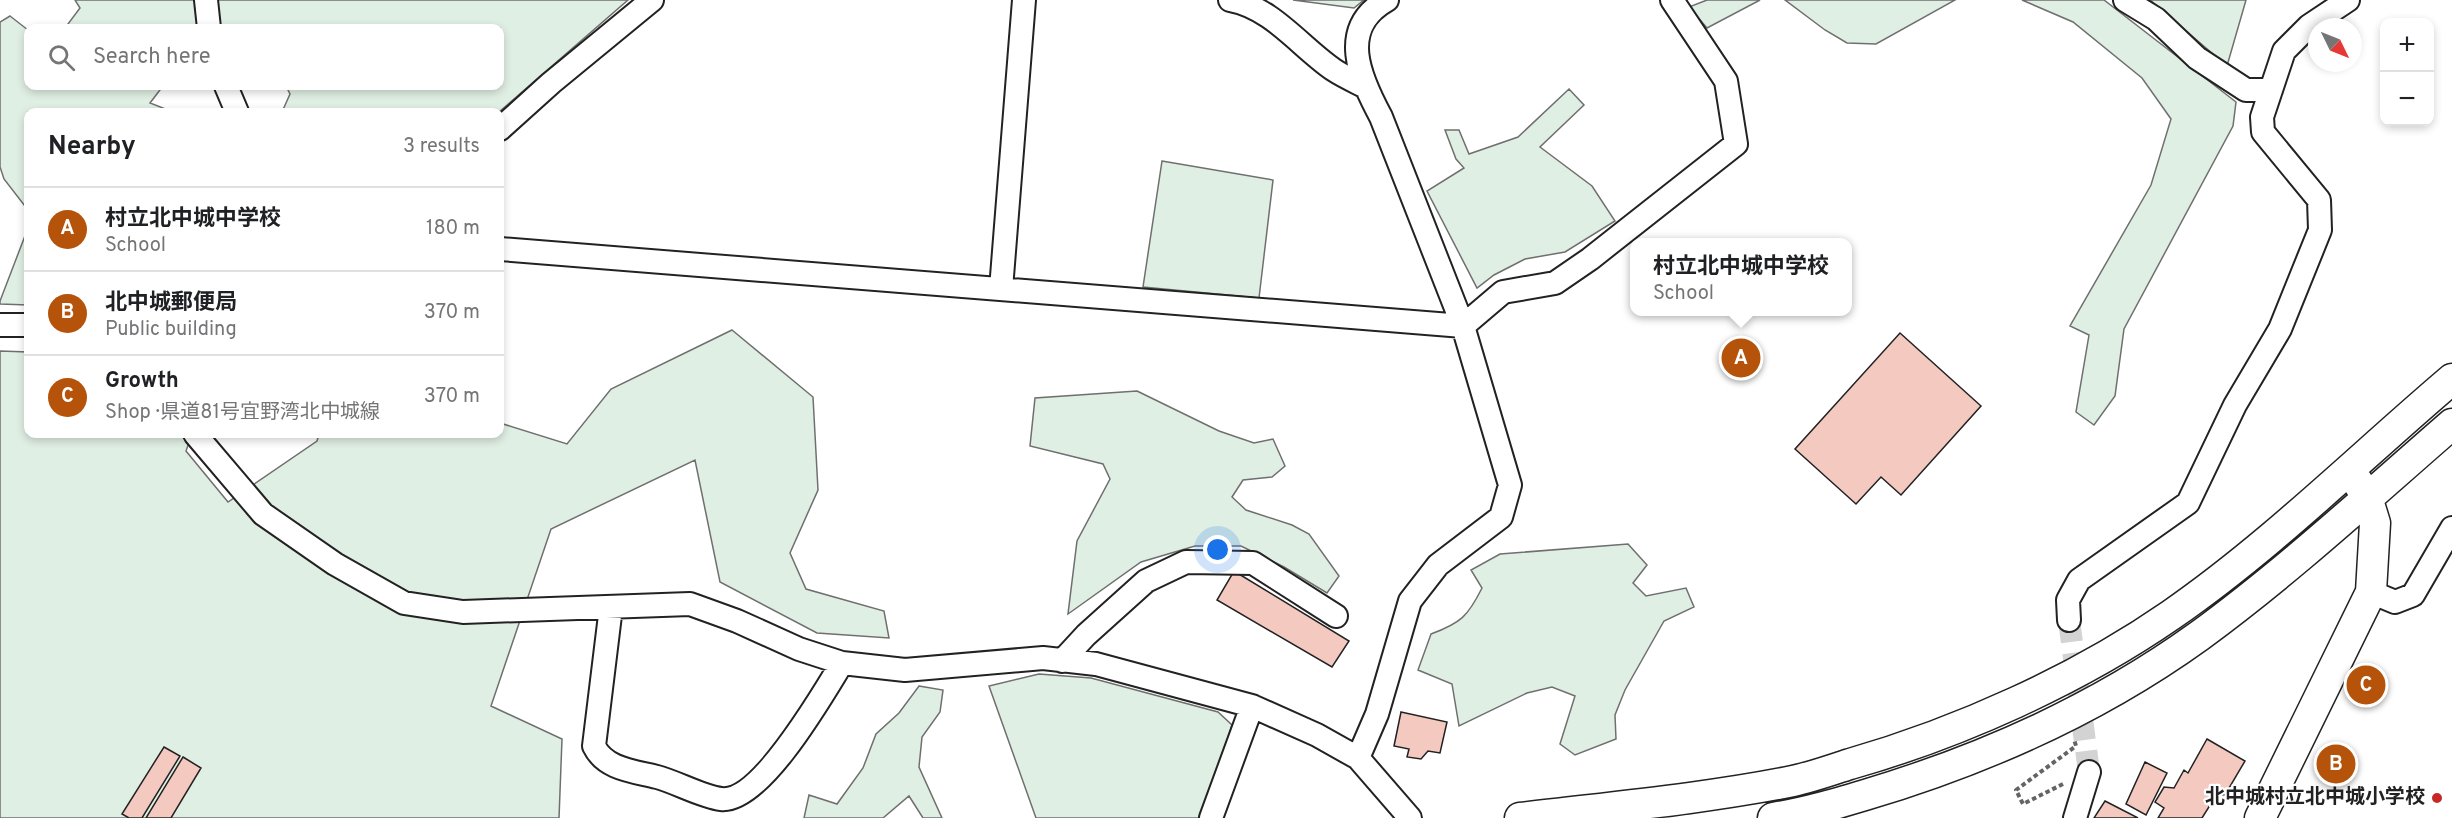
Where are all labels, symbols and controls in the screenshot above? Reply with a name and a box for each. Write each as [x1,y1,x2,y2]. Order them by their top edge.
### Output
north arrow [2308,18,2362,72]
map controls [2380,18,2434,126]
button: + [2380,18,2434,72]
search box [24,24,504,90]
icon: search [45,41,78,74]
text: Search here [93,44,211,71]
button: − [2380,72,2434,126]
text: Nearby [48,131,136,164]
text: 3 results [403,134,480,160]
text: 村立北中城中学校 [105,206,281,233]
text: A [60,216,75,242]
text: 180 m [426,216,480,242]
text: School [105,233,166,259]
popup [1630,238,1852,316]
text: 村立北中城中学校 [1653,254,1829,281]
text: School [1653,281,1714,307]
text: 北中城郵便局 [105,290,237,317]
text: B [61,300,74,326]
text: 370 m [424,300,480,326]
text: Public building [105,317,237,343]
pin: A [1722,336,1760,380]
text: Growth [105,368,179,395]
text: C [61,384,74,410]
text: 370 m [424,384,480,410]
text: Shop · 県道81号宜野湾北中城線 [105,400,380,426]
your location [1203,535,1232,564]
pin: C [2346,662,2386,708]
pin: B [2316,742,2356,786]
place label: 北中城村立北中城小学校 [2205,785,2425,811]
marker: 北中城村立北中城小学校 [2430,791,2444,805]

